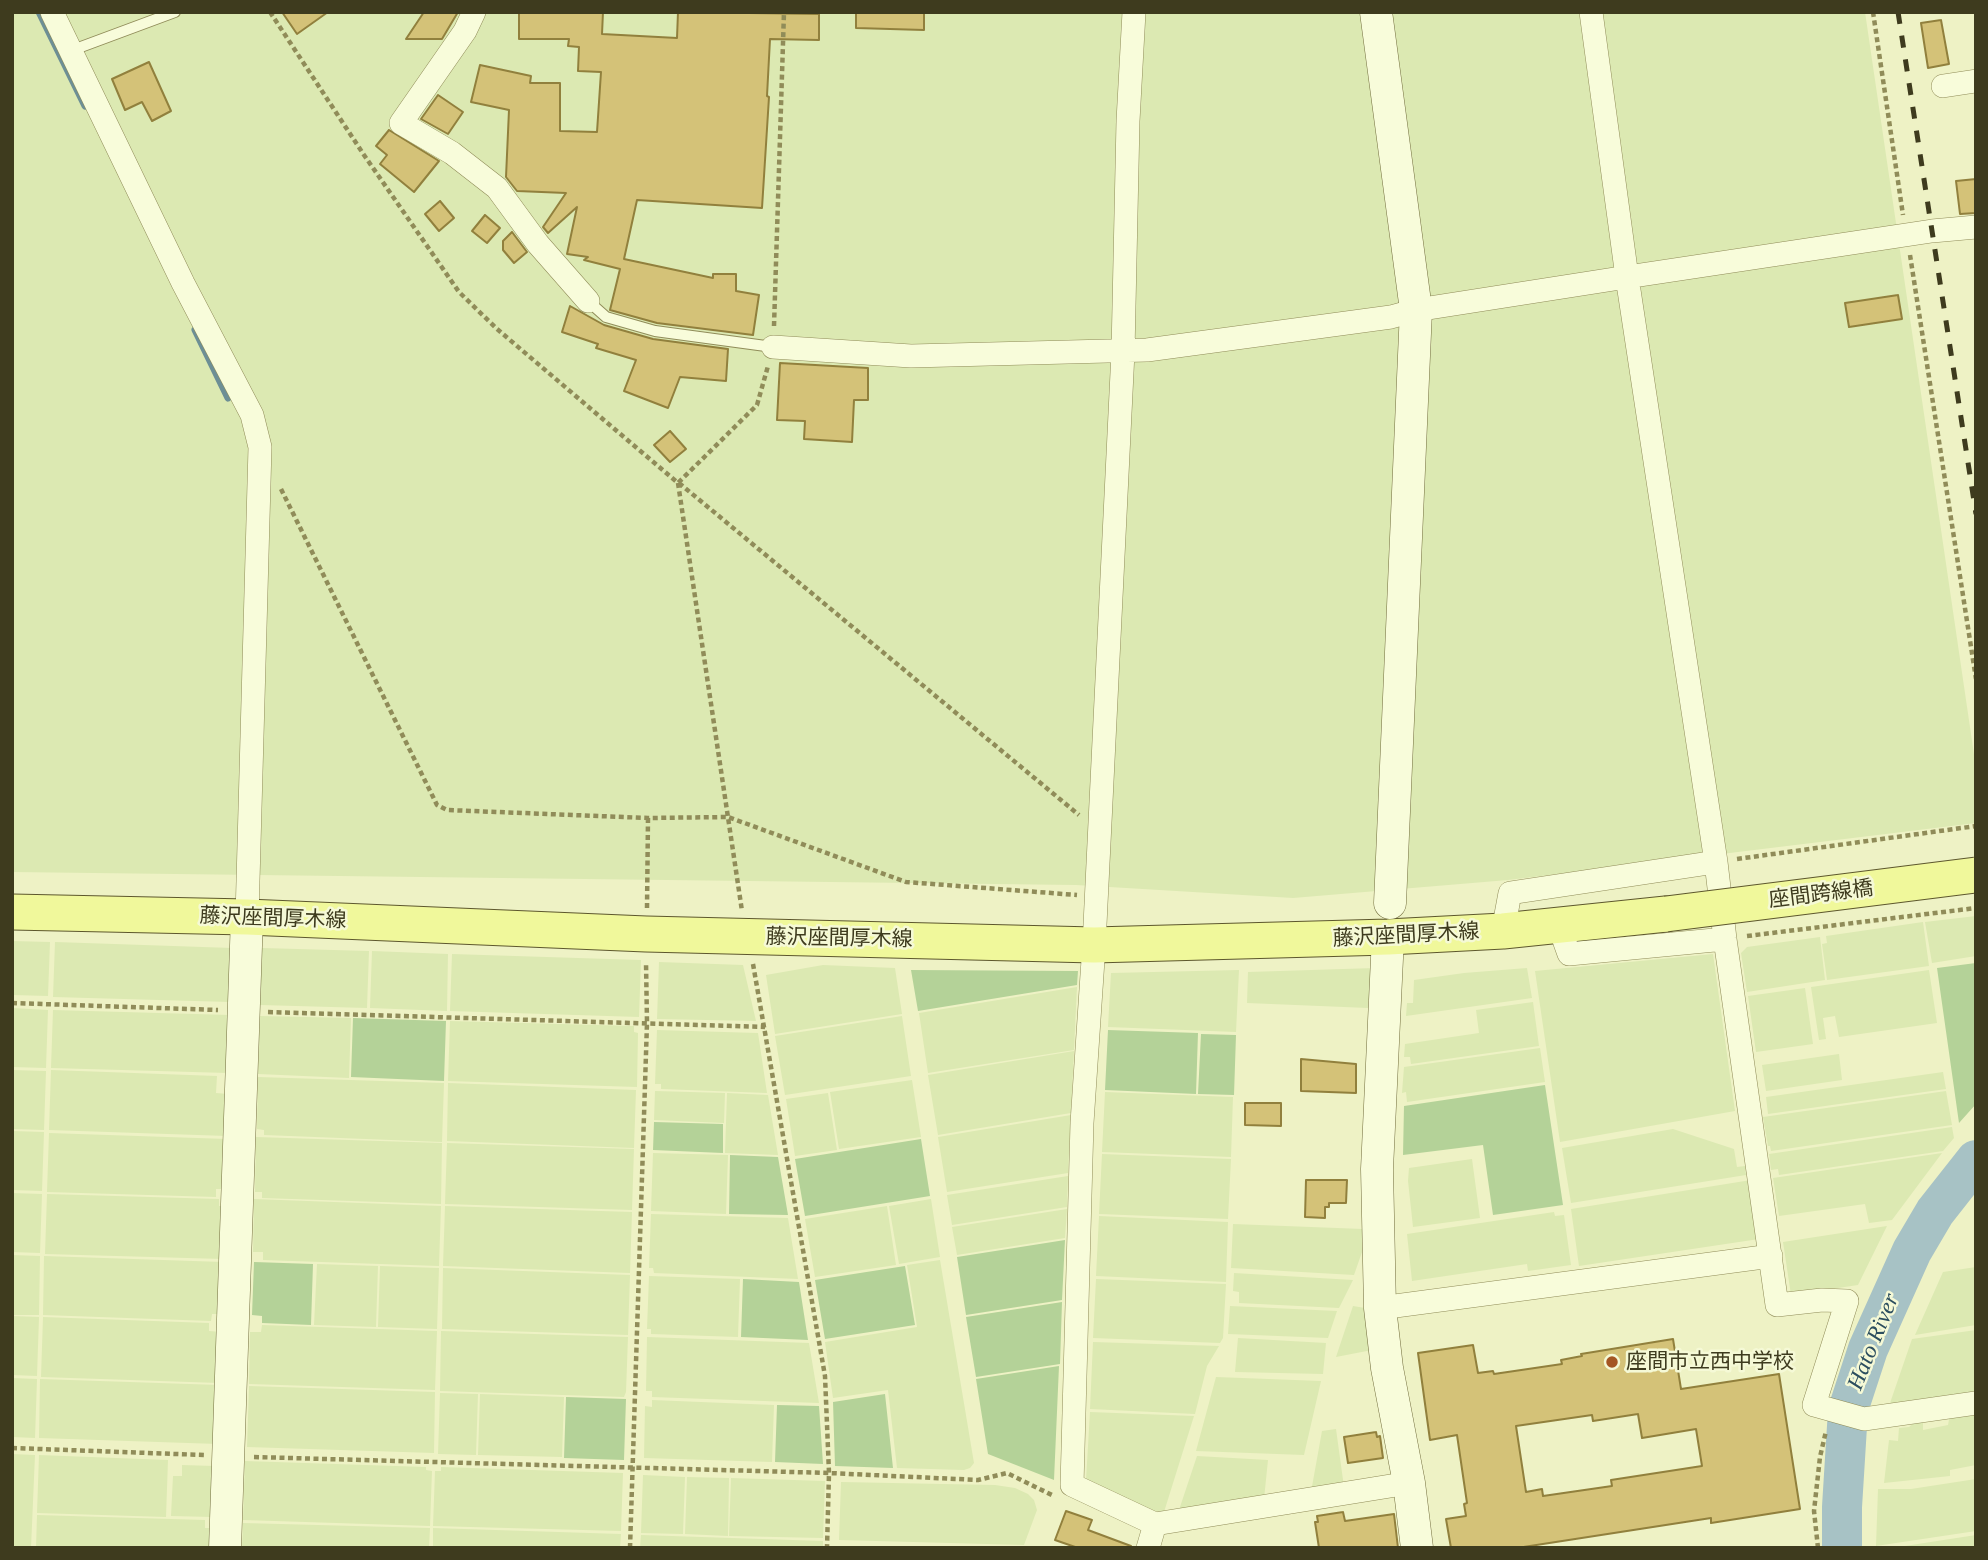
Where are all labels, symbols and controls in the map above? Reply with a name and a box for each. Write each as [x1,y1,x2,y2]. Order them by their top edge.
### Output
street label: 座間跨線橋 [1767,876,1875,914]
street label: 藤沢座間厚木線 [199,904,347,934]
street label: 藤沢座間厚木線 [1332,920,1480,952]
street label: 藤沢座間厚木線 [765,925,913,953]
water label: Hato River [1842,1290,1906,1394]
place label: 座間市立西中学校 [1626,1349,1794,1375]
marker: 座間市立西中学校 [1604,1354,1620,1370]

